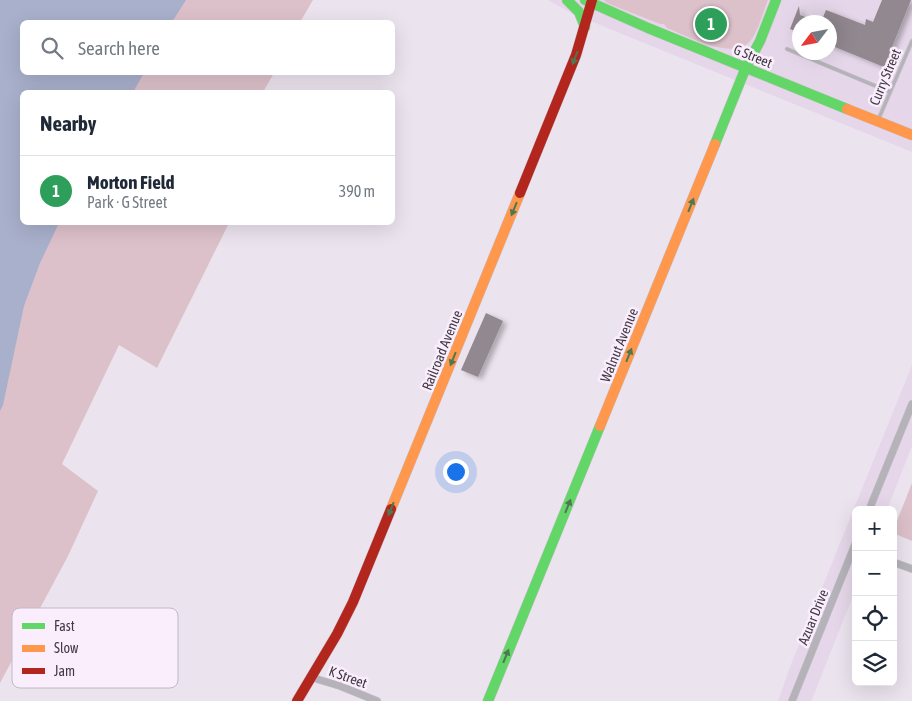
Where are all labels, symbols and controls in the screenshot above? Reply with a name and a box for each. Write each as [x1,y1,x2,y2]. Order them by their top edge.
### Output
pin: 1 [695,5,727,43]
north arrow [792,15,837,60]
search box [20,20,395,75]
icon: search [38,34,66,62]
text: Search here [78,37,160,59]
street label: G Street [731,41,775,71]
street label: Curry Street [866,46,904,108]
one-way arrow [571,51,579,66]
text: Nearby [40,111,96,135]
text: Morton Field [87,171,175,193]
text: 1 [52,182,60,200]
text: 390 m [339,182,375,200]
text: Park · G Street [87,193,167,211]
one-way arrow [687,197,695,212]
one-way arrow [510,201,517,216]
street label: Walnut Avenue [597,306,641,384]
street label: Railroad Avenue [419,308,465,392]
one-way arrow [626,348,634,362]
one-way arrow [448,352,456,366]
your location [443,459,469,485]
one-way arrow [565,498,572,513]
one-way arrow [387,502,394,517]
map controls [852,506,897,686]
button: + [852,506,897,551]
button: − [852,551,897,596]
street label: Azuar Drive [795,587,831,647]
button: locate [852,596,897,641]
legend [12,608,178,688]
text: Fast [54,618,75,634]
text: Slow [54,640,79,656]
button: layers [852,641,897,686]
one-way arrow [503,649,511,663]
text: Jam [54,663,75,679]
street label: K Street [327,663,369,691]

